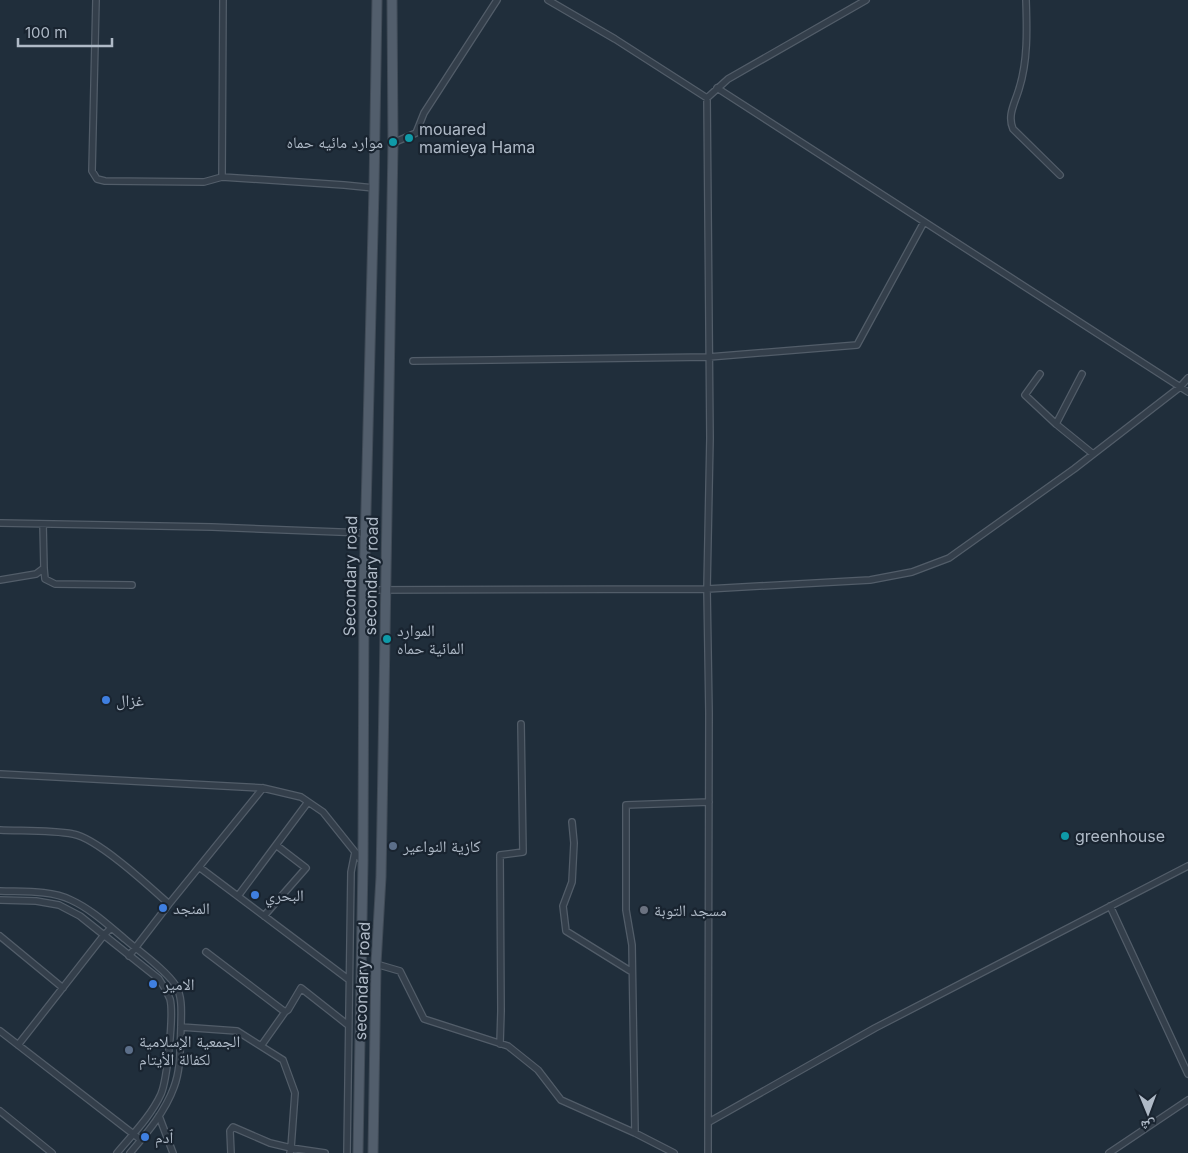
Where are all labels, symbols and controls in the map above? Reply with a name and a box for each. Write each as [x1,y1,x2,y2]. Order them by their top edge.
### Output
scale bar [18,15,111,47]
text: 100 m [25,23,67,42]
place label: mouared mamieya Hama [419,119,535,157]
place label: موارد مائيه حماه [287,132,383,152]
marker: mouared mamieya Hama [403,132,415,144]
marker: موارد مائيه حماه [387,136,399,148]
street label: Secondary road [339,516,361,636]
street label: secondary road [360,516,382,636]
place label: الموارد المائية حماه [397,620,464,658]
marker: الموارد المائية حماه [381,633,393,645]
place label: غزال [116,690,144,711]
marker: غزال [100,694,112,706]
place label: greenhouse [1075,826,1165,846]
marker: greenhouse [1059,830,1071,842]
place label: كازية النواعير [402,836,481,856]
marker: كازية النواعير [387,840,399,852]
place label: البحري [265,885,304,908]
marker: البحري [249,889,261,901]
place label: المنجد [173,898,210,918]
place label: مسجد التوبة [654,900,727,920]
marker: المنجد [157,902,169,914]
marker: مسجد التوبة [638,904,650,916]
street label: secondary road [350,921,374,1041]
place label: الامير [162,974,195,994]
marker: الامير [147,978,159,990]
place label: الجمعية الإسلامية لكفالة الأيتام [139,1031,240,1070]
marker: الجمعية الإسلامية لكفالة الأيتام [123,1044,135,1056]
north arrow [1123,1088,1173,1138]
text: ش [1141,1117,1156,1135]
place label: ٱدم [155,1127,174,1148]
marker: ٱدم [139,1131,151,1143]

